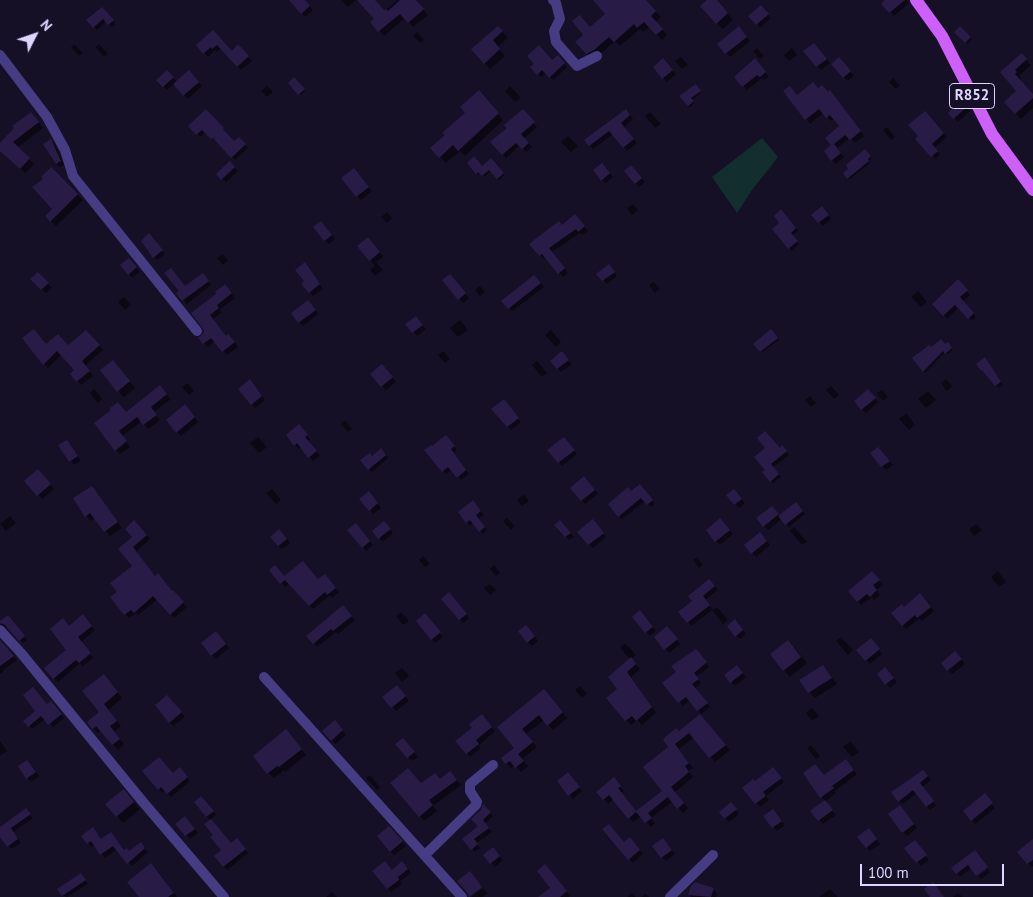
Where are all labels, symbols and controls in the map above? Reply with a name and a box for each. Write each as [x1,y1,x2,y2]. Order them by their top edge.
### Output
north arrow [10,10,60,60]
text: N [37,16,56,35]
road number: R852 [950,84,994,108]
scale bar [863,854,1007,886]
text: 100 m [868,863,909,882]

